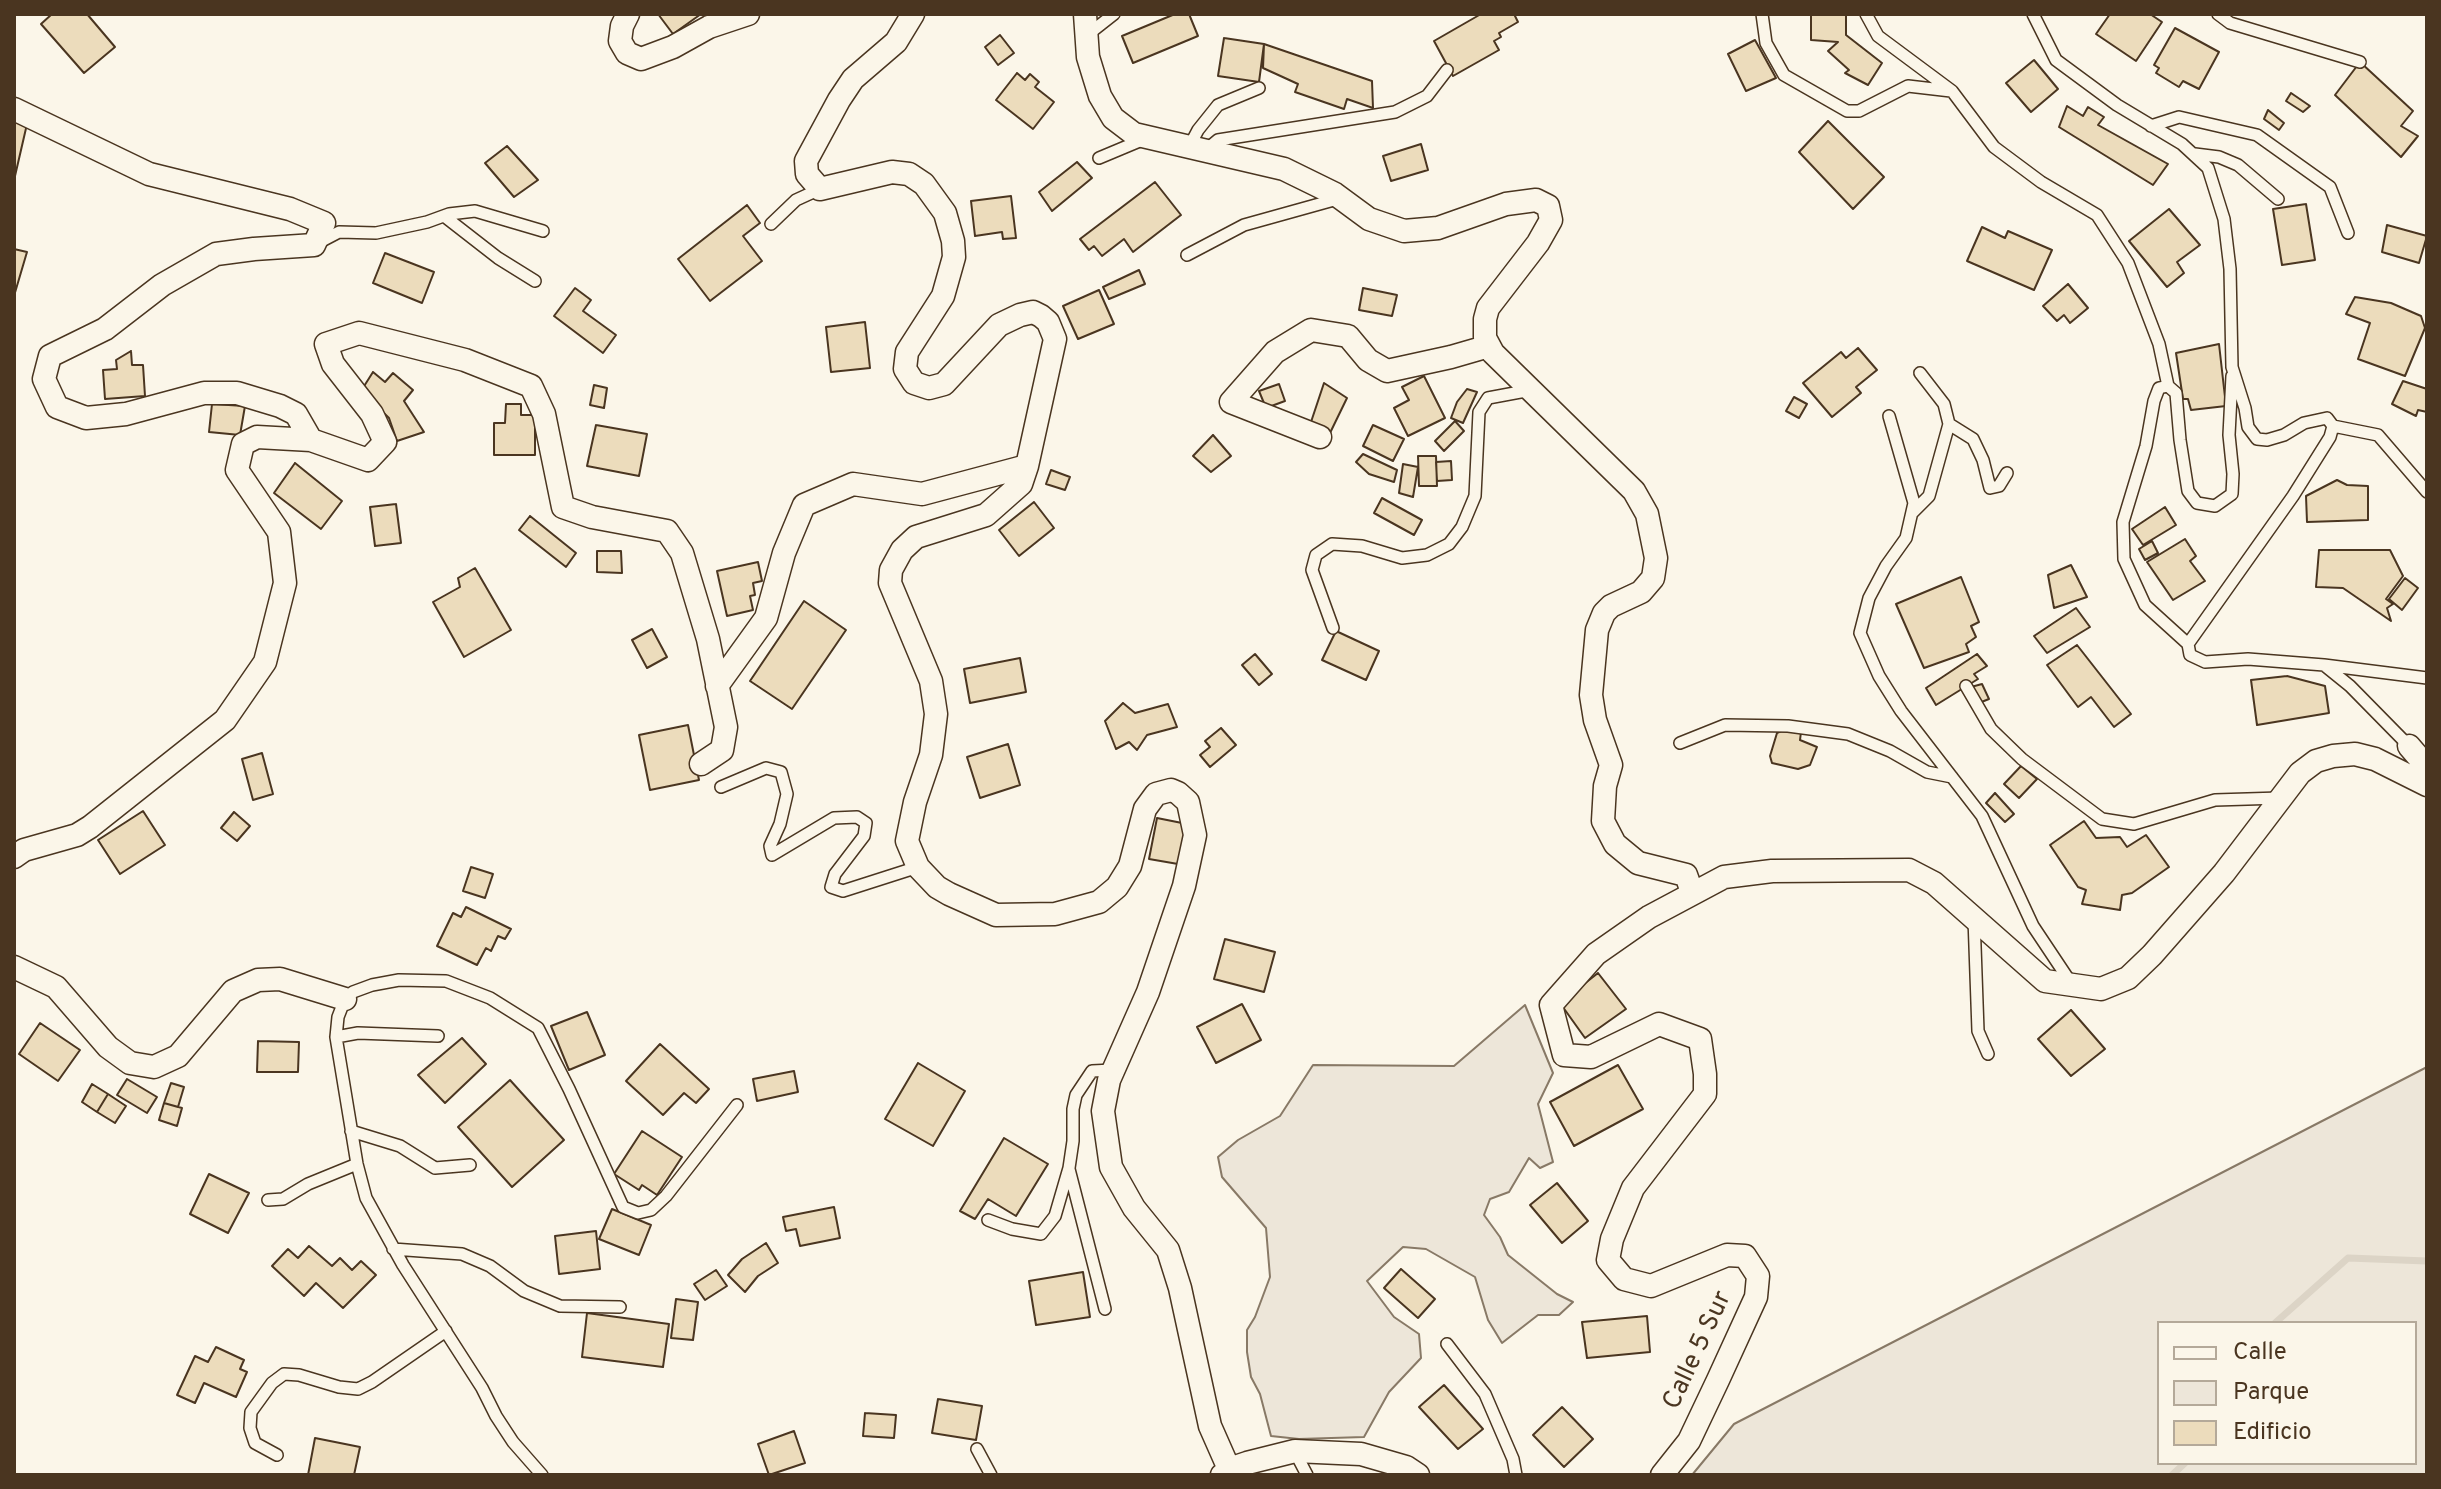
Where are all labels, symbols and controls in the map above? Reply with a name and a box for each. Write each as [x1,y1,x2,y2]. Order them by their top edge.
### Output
street label: Calle 5 Sur [1658,1287,1740,1415]
legend [2157,1321,2417,1465]
text: Calle [2233,1338,2287,1368]
text: Parque [2233,1378,2309,1408]
text: Edificio [2233,1418,2312,1448]

